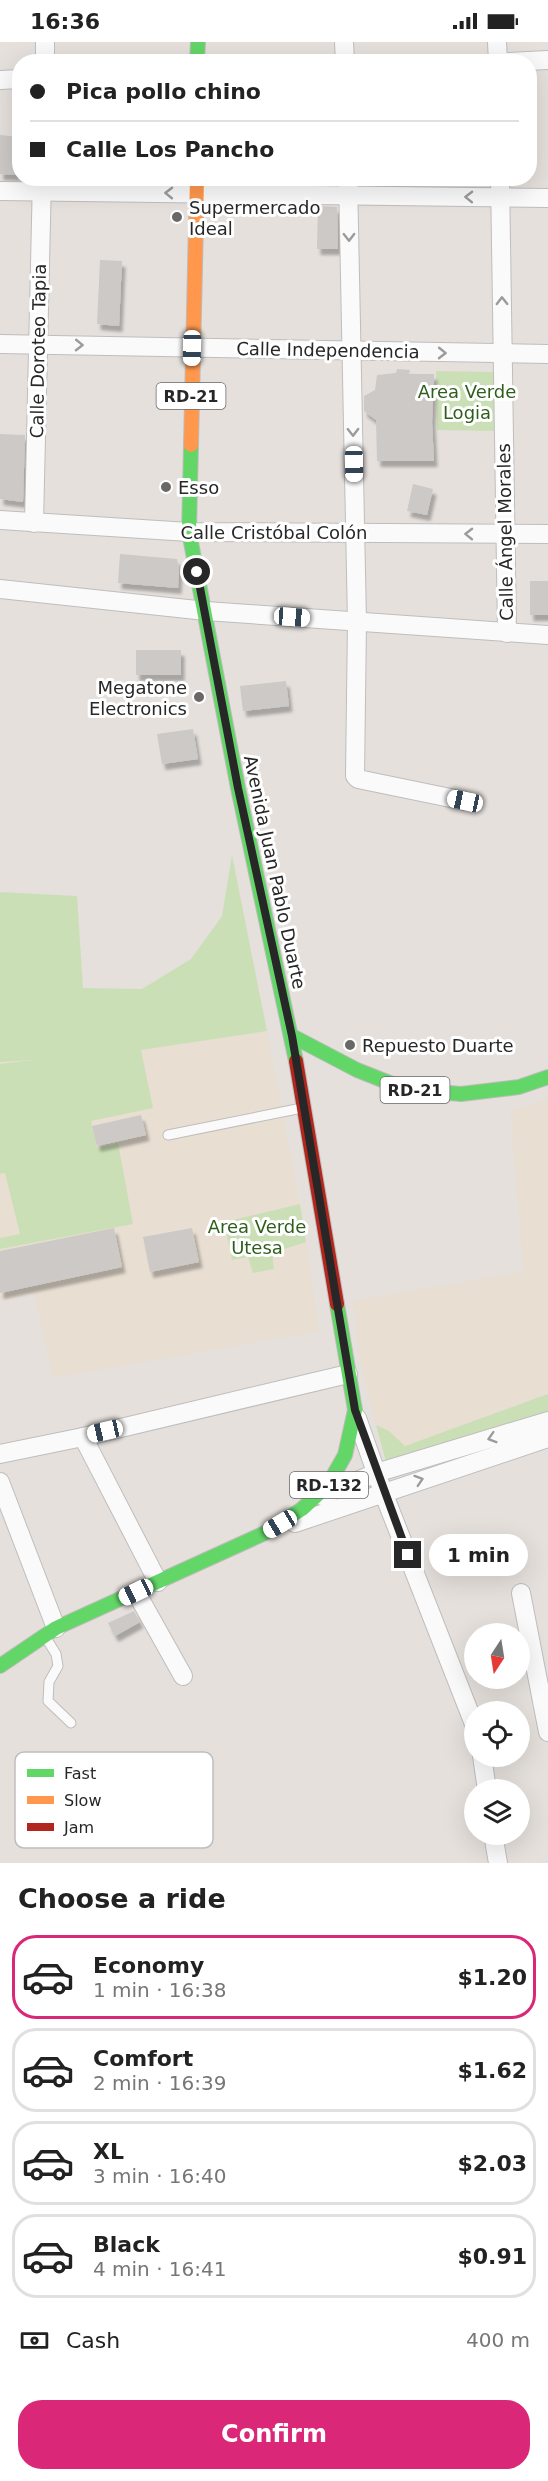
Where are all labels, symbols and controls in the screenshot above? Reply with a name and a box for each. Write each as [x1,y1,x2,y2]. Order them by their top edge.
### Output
text: 16:36 [30,9,100,34]
text: Pica pollo chino [66,79,261,104]
text: Calle Los Pancho [66,137,274,162]
one-way arrow [164,187,173,199]
one-way arrow [464,191,473,203]
place label: Supermercado Ideal [189,197,320,239]
marker: Supermercado Ideal [170,210,184,224]
one-way arrow [343,232,356,241]
street label: Calle Doroteo Tapia [26,264,50,438]
one-way arrow [495,297,508,306]
car [183,330,201,366]
street label: Calle Independencia [236,338,420,362]
one-way arrow [75,339,84,352]
one-way arrow [438,346,447,359]
park label: Area Verde Logia [418,381,516,423]
road number: RD-21 [156,383,225,409]
one-way arrow [347,427,359,436]
street label: Calle Ángel Morales [493,443,517,621]
car [345,446,363,482]
place label: Esso [178,477,219,498]
marker: Esso [159,480,173,494]
street label: Calle Cristóbal Colón [181,522,368,543]
one-way arrow [464,528,473,540]
route start [183,558,210,585]
car [273,607,311,627]
place label: Megatone Electronics [89,677,187,719]
marker: Megatone Electronics [192,690,206,704]
street label: Avenida Juan Pablo Duarte [240,753,310,991]
car [446,788,484,814]
place label: Repuesto Duarte [362,1035,514,1056]
marker: Repuesto Duarte [343,1038,357,1052]
road number: RD-21 [380,1077,450,1103]
park label: Area Verde Utesa [208,1216,306,1258]
car [85,1418,125,1444]
one-way arrow [487,1431,498,1443]
road number: RD-132 [290,1472,368,1498]
one-way arrow [413,1475,424,1487]
car [260,1507,300,1541]
callout: 1 min [429,1534,528,1576]
route end [394,1541,421,1568]
text: 1 min [447,1543,510,1567]
car [116,1576,156,1608]
north arrow [464,1623,530,1689]
map controls [464,1623,530,1845]
button: locate [464,1701,530,1767]
legend [15,1752,213,1848]
text: Fast [64,1764,96,1783]
button: layers [464,1779,530,1845]
text: Slow [64,1791,101,1810]
text: Jam [63,1818,94,1837]
text: Choose a ride [18,1883,226,1914]
icon: car [21,1950,75,2004]
text: Economy [93,1953,204,1978]
text: $1.20 [457,1965,527,1990]
text: 1 min · 16:38 [93,1978,227,2002]
icon: car [21,2043,75,2097]
text: Comfort [93,2046,193,2071]
text: $1.62 [457,2058,527,2083]
text: 2 min · 16:39 [93,2071,227,2095]
icon: car [21,2136,75,2190]
text: XL [93,2139,124,2164]
text: $2.03 [457,2151,527,2176]
text: 3 min · 16:40 [93,2164,227,2188]
icon: car [21,2229,75,2283]
text: Black [93,2232,160,2257]
text: $0.91 [457,2244,527,2269]
text: 4 min · 16:41 [93,2257,227,2281]
icon: cash [18,2324,51,2357]
text: Cash [66,2328,120,2353]
text: 400 m [466,2328,530,2352]
button: Confirm [18,2400,530,2469]

